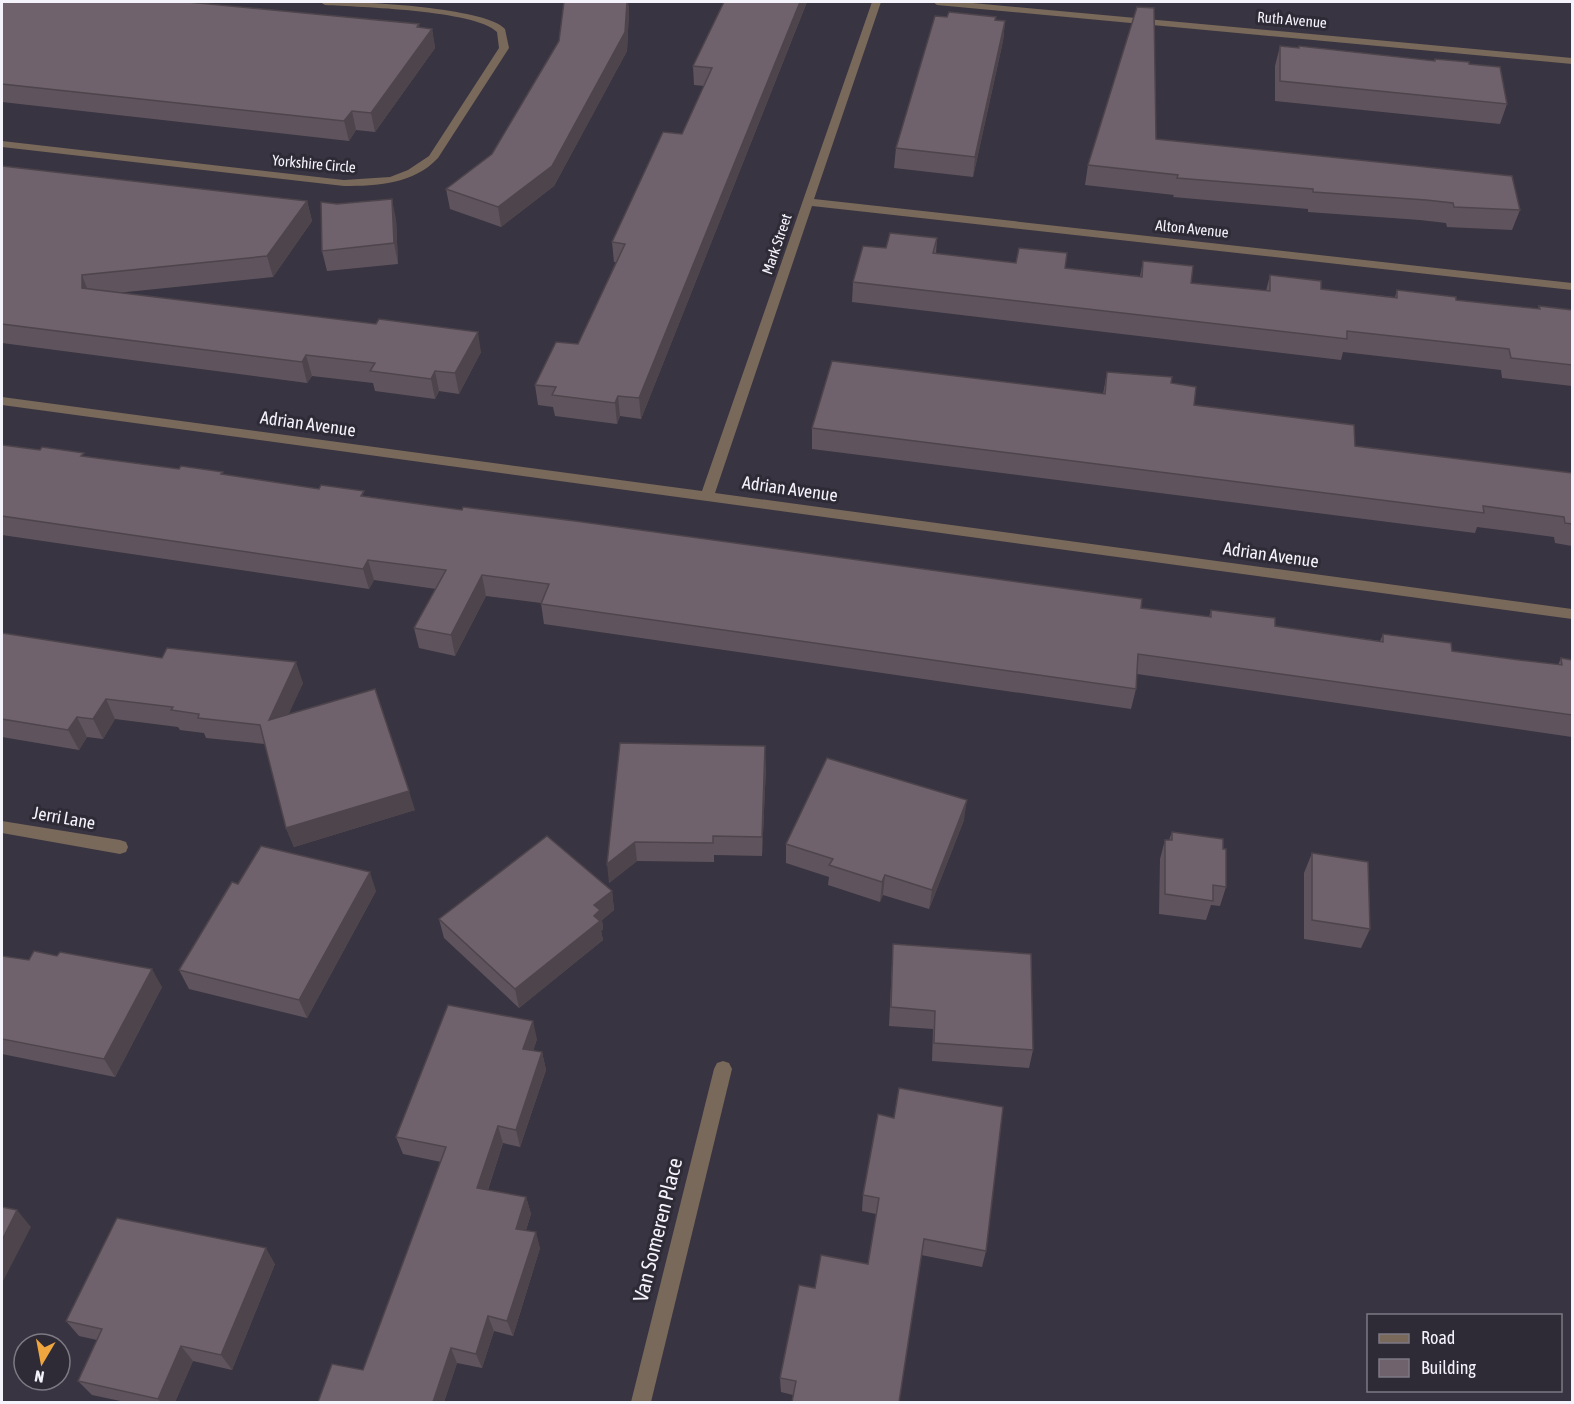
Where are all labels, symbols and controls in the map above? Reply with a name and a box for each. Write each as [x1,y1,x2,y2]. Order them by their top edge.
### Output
street label: Ruth Avenue [1256,8,1328,31]
street label: Yorkshire Circle [271,151,357,176]
street label: Mark Street [758,211,795,276]
street label: Alton Avenue [1155,216,1230,241]
street label: Adrian Avenue [259,406,357,441]
street label: Adrian Avenue [741,471,839,506]
street label: Adrian Avenue [1222,537,1320,572]
street label: Jerri Lane [31,802,97,833]
street label: Van Someren Place [628,1155,687,1304]
legend [1367,1314,1562,1392]
text: Road [1421,1327,1455,1348]
north arrow [12,1332,72,1392]
text: Building [1421,1357,1476,1378]
text: N [33,1367,46,1386]

